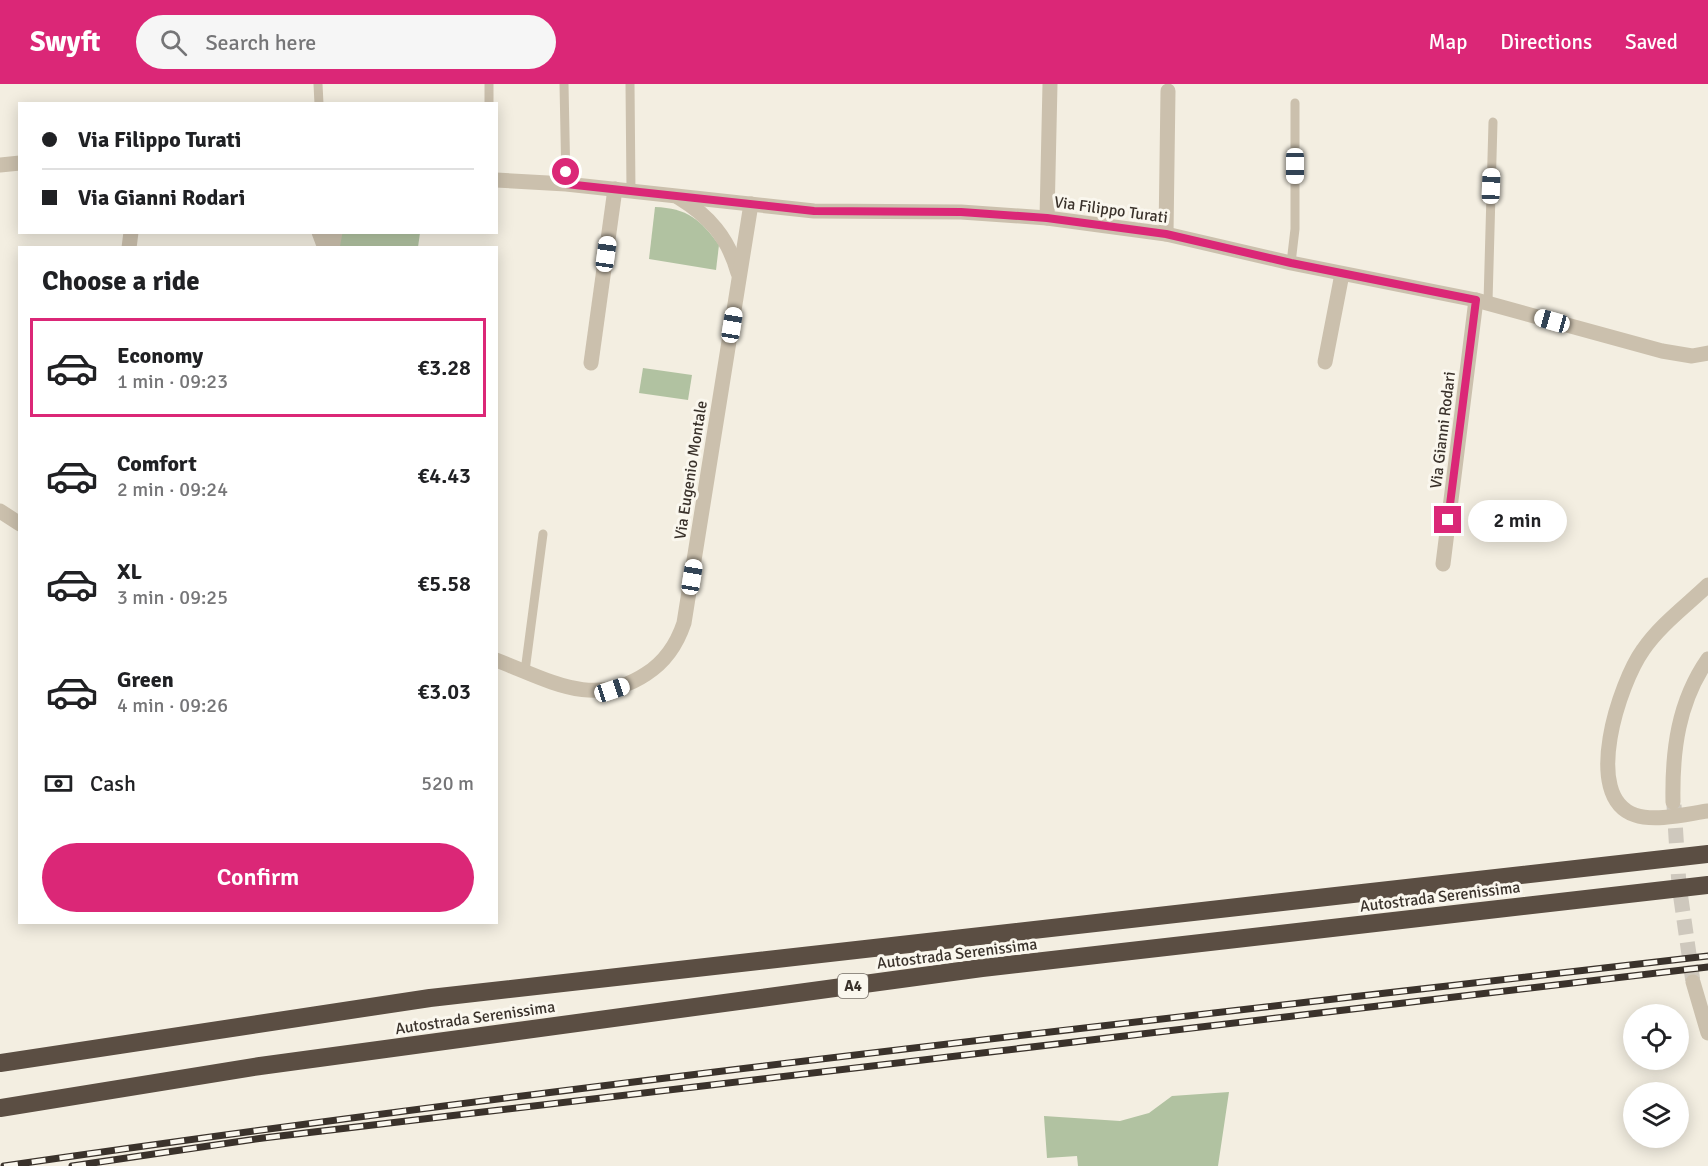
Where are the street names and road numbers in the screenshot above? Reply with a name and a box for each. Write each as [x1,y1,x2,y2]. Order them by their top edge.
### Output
street label: Via Filippo Turati [1053,192,1169,228]
street label: Via Gianni Rodari [1426,370,1460,490]
street label: Via Eugenio Montale [670,399,712,541]
street label: Autostrada Serenissima [1359,877,1521,917]
street label: Autostrada Serenissima [876,934,1038,974]
road number: A4 [838,974,868,998]
street label: Autostrada Serenissima [394,997,556,1039]

